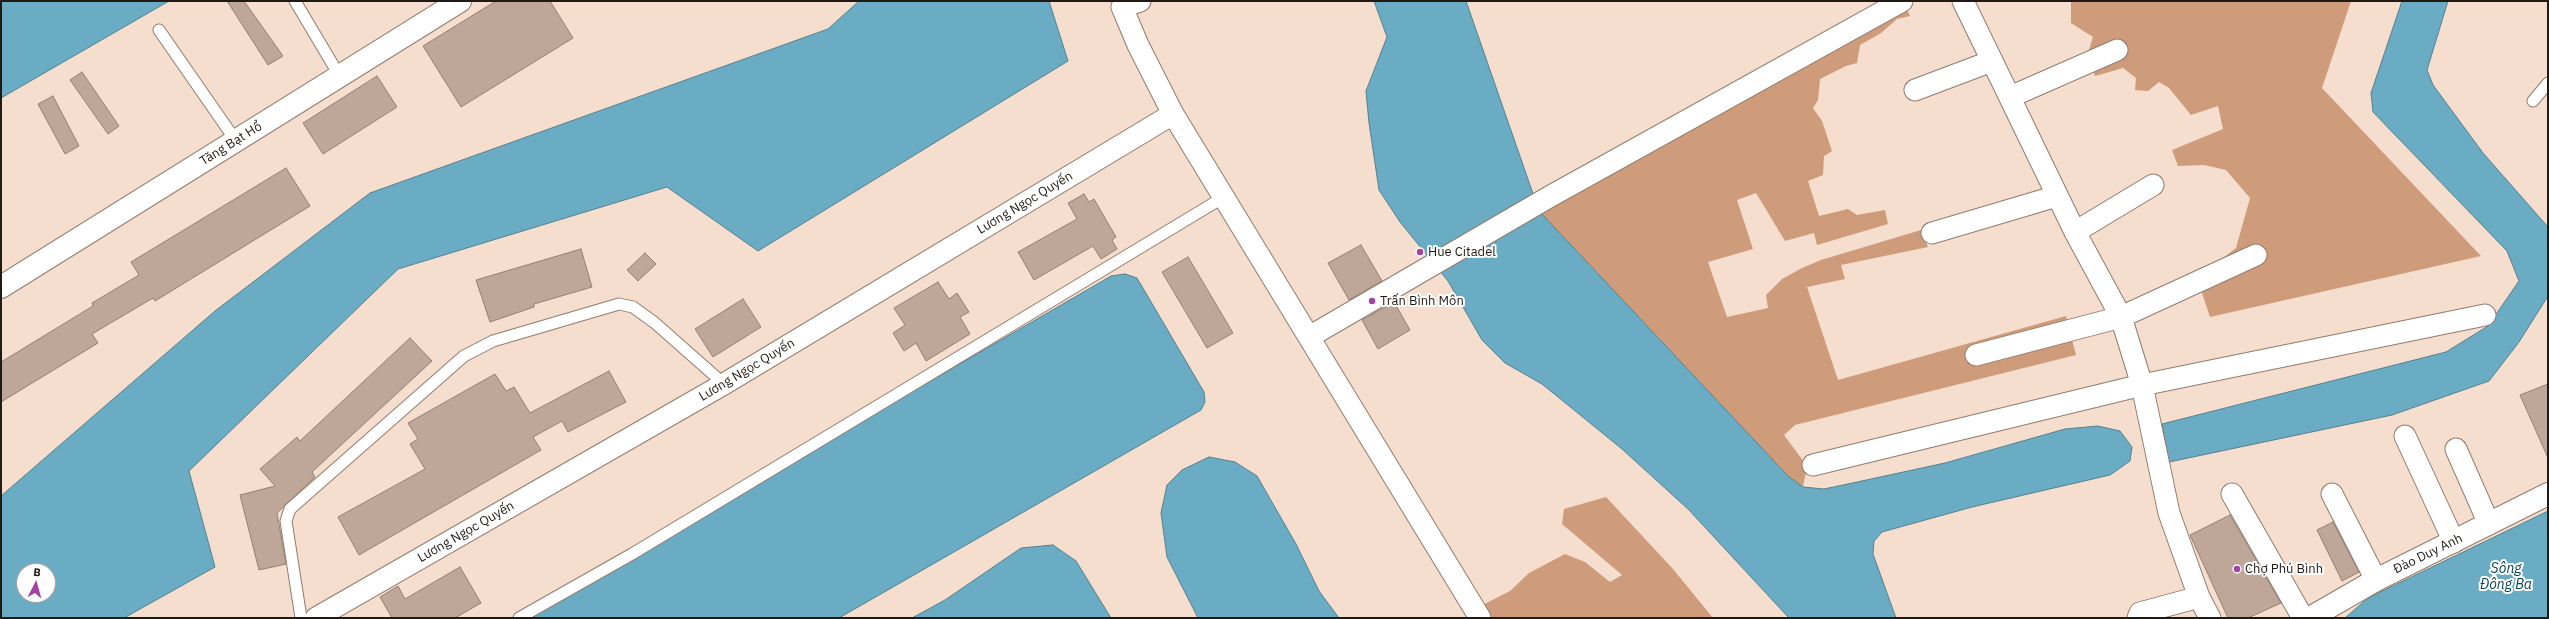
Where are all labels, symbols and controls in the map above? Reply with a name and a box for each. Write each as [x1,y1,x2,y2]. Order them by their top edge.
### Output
street label: Tăng Bạt Hổ [197,119,265,169]
street label: Lương Ngọc Quyến [974,168,1076,238]
place label: Hue Citadel [1428,244,1496,260]
marker: Hue Citadel [1415,247,1425,257]
place label: Trấn Bình Môn [1380,293,1464,309]
marker: Trấn Bình Môn [1367,296,1377,306]
street label: Lương Ngọc Quyến [696,335,798,405]
street label: Lương Ngọc Quyến [415,498,517,566]
street label: Đào Duy Anh [2391,531,2465,577]
place label: Chợ Phú Bình [2245,561,2323,577]
water label: Sông Đông Ba [2480,561,2532,594]
north arrow [16,563,56,603]
marker: Chợ Phú Bình [2232,564,2242,574]
text: B [33,565,42,579]

